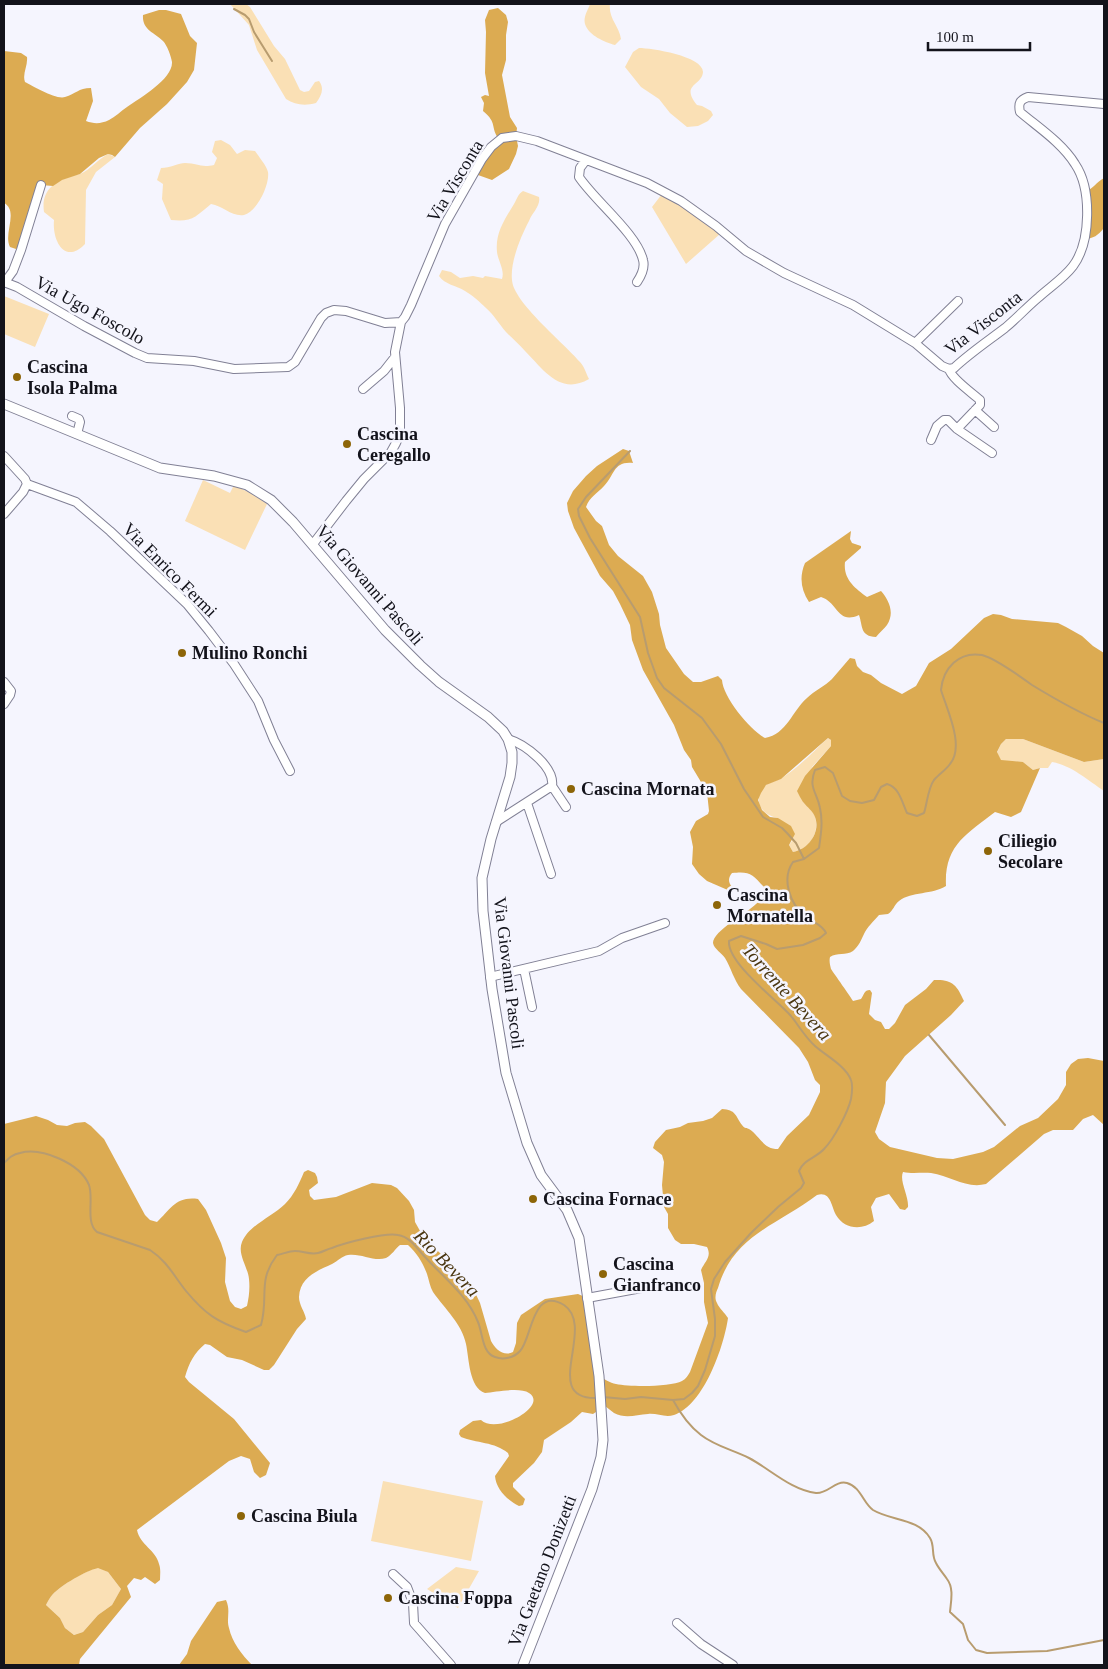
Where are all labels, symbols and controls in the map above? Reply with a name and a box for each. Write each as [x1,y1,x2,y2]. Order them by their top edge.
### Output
scale bar [928,20,1030,52]
text: 100 m [936,29,974,45]
street label: Via Visconta [423,136,487,226]
street label: Via Ugo Foscolo [32,272,148,348]
street label: Via Visconta [941,287,1025,359]
place label: Cascina Isola Palma [27,357,118,398]
marker: Cascina Isola Palma [11,371,23,383]
place label: Cascina Ceregallo [357,424,431,465]
marker: Cascina Ceregallo [341,438,353,450]
street label: Via Enrico Fermi [119,519,221,621]
street label: Via Giovanni Pascoli [312,521,428,649]
place label: Mulino Ronchi [192,643,308,663]
marker: Mulino Ronchi [176,647,188,659]
place label: Cascina Mornata [581,779,715,799]
marker: Cascina Mornata [565,783,577,795]
place label: Ciliegio Secolare [998,831,1063,872]
marker: Ciliegio Secolare [982,845,994,857]
place label: Cascina Mornatella [727,885,813,926]
street label: Via Giovanni Pascoli [490,896,528,1050]
marker: Cascina Mornatella [711,899,723,911]
water label: Torrente Bevera [738,939,836,1045]
place label: Cascina Fornace [543,1189,671,1209]
marker: Cascina Fornace [527,1193,539,1205]
water label: Rio Bevera [409,1224,484,1301]
place label: Cascina Gianfranco [613,1254,701,1295]
marker: Cascina Gianfranco [597,1268,609,1280]
street label: Via Gaetano Donizetti [504,1492,580,1650]
place label: Cascina Biula [251,1506,358,1526]
marker: Cascina Biula [235,1510,247,1522]
place label: Cascina Foppa [398,1588,513,1608]
marker: Cascina Foppa [382,1592,394,1604]

